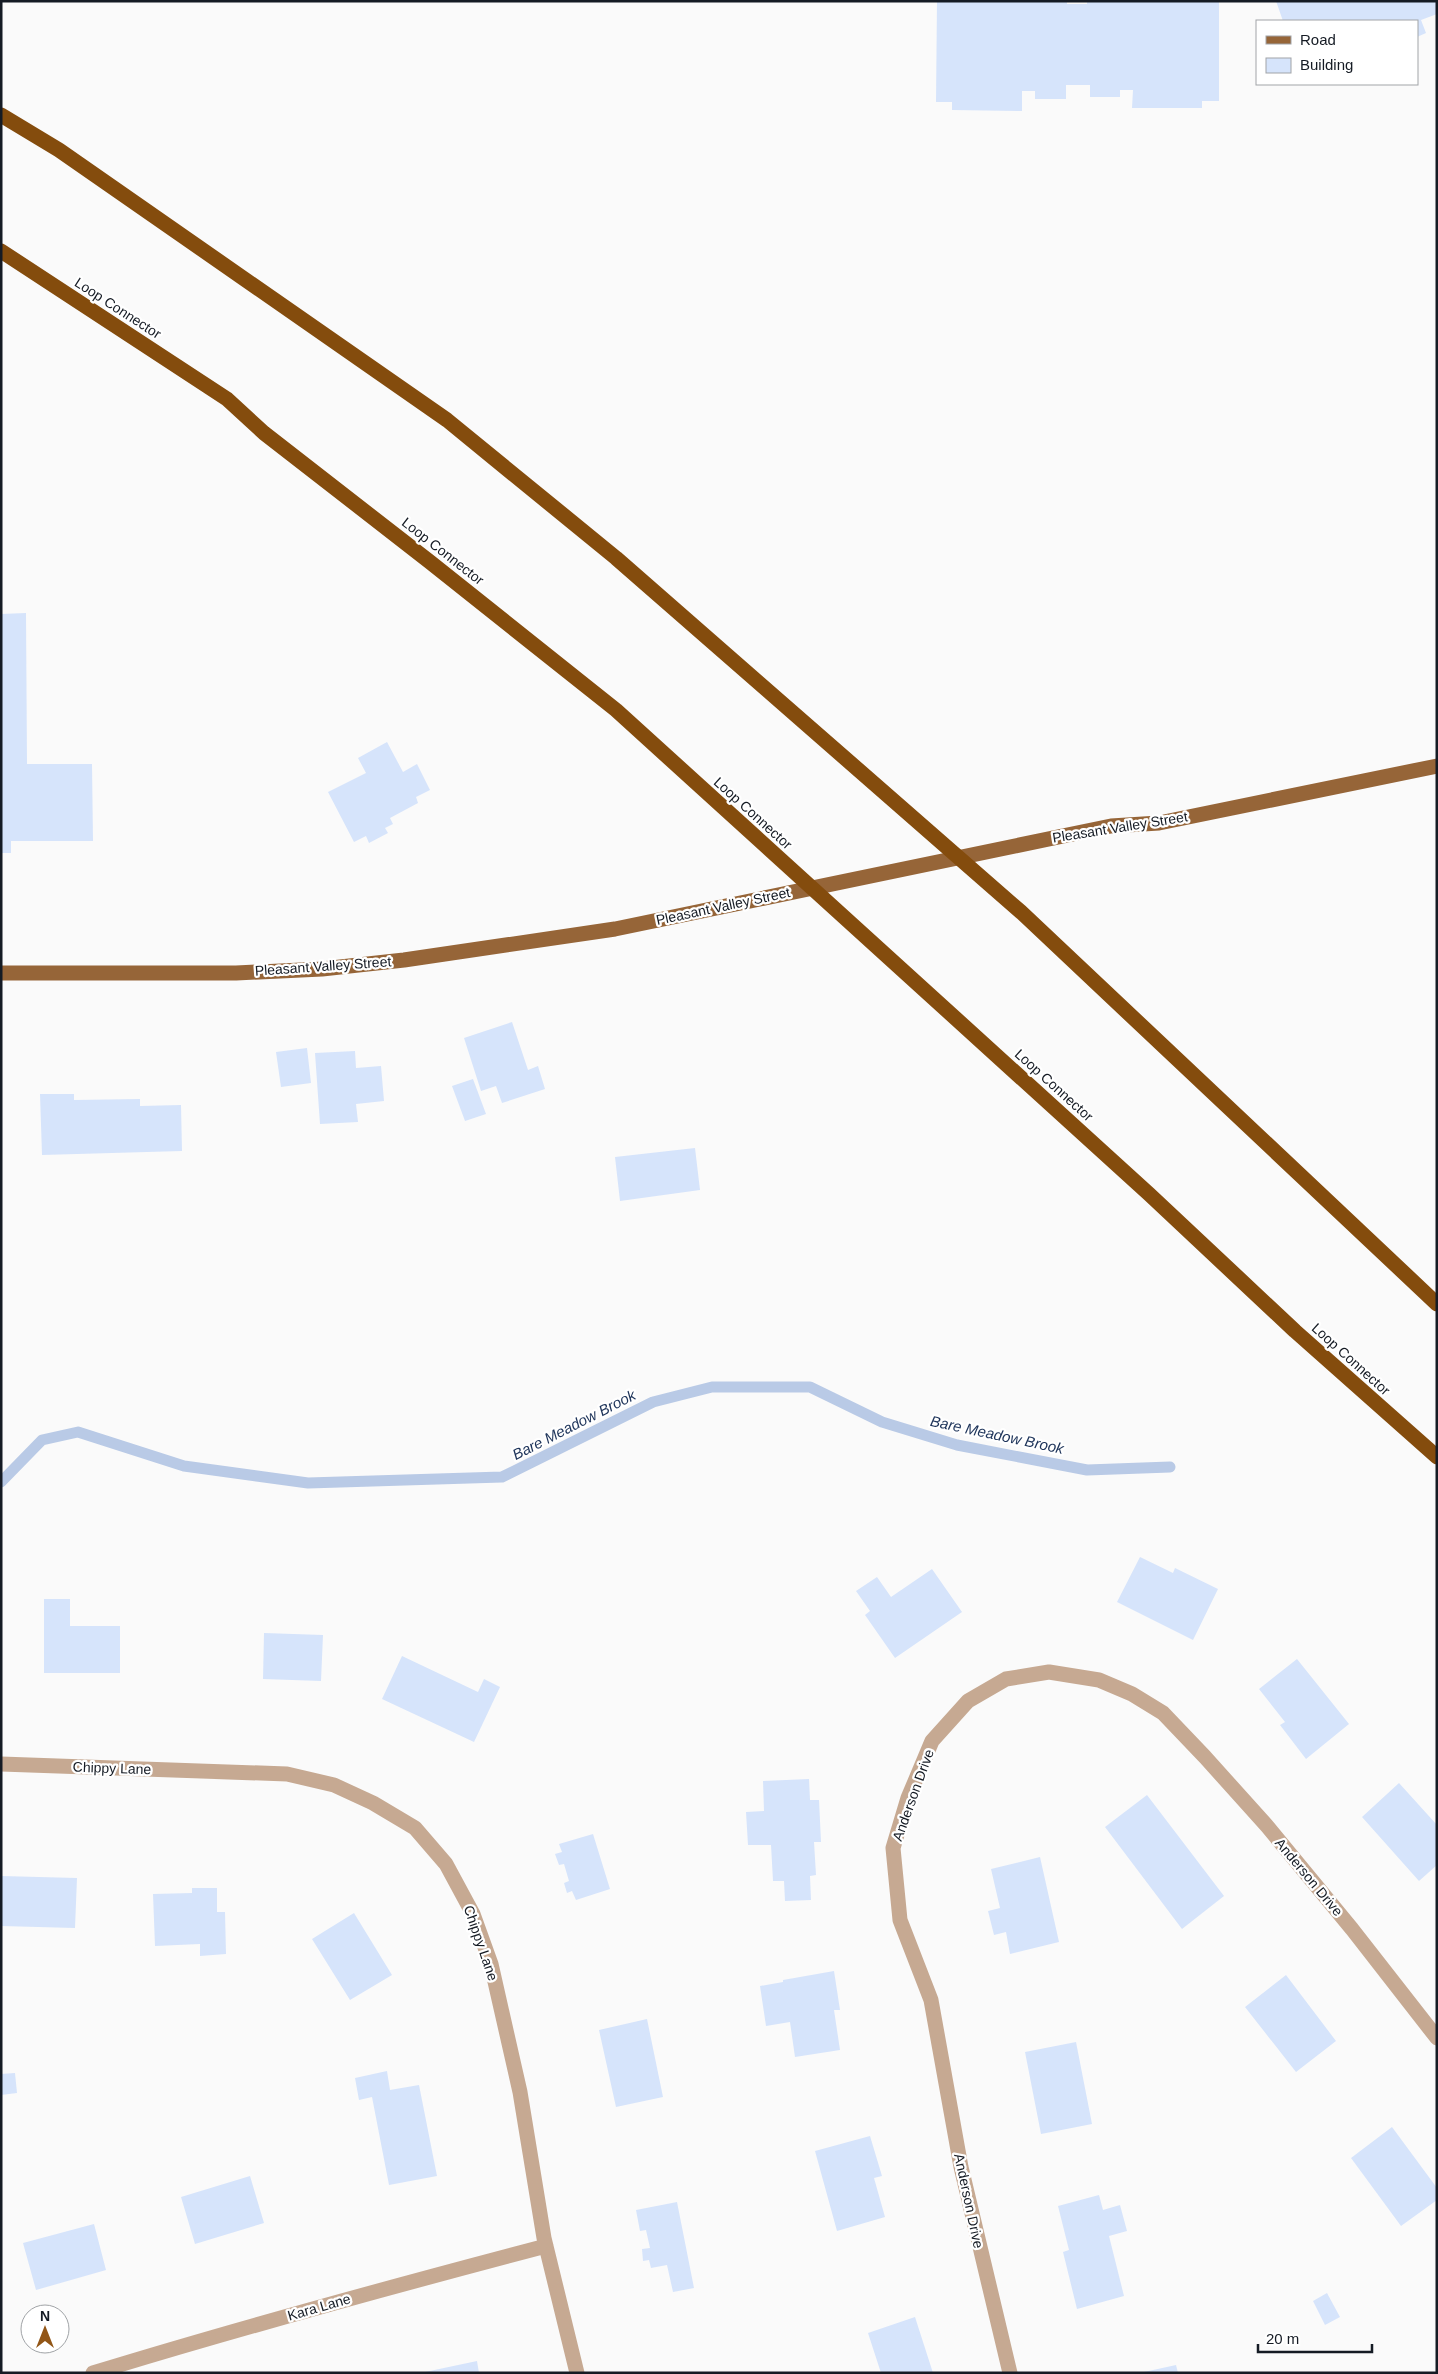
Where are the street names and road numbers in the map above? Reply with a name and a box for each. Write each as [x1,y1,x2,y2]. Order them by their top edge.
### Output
street label: Loop Connector [72,274,164,342]
street label: Loop Connector [399,514,487,588]
street label: Loop Connector [711,774,796,852]
street label: Pleasant Valley Street [1051,808,1189,846]
street label: Pleasant Valley Street [654,884,792,928]
street label: Pleasant Valley Street [254,953,392,979]
street label: Loop Connector [1012,1046,1097,1124]
street label: Loop Connector [1309,1320,1394,1398]
street label: Anderson Drive [889,1747,937,1843]
street label: Chippy Lane [72,1759,152,1777]
street label: Anderson Drive [1272,1835,1346,1919]
street label: Chippy Lane [461,1903,501,1983]
street label: Anderson Drive [951,2152,987,2250]
street label: Kara Lane [286,2290,352,2324]

